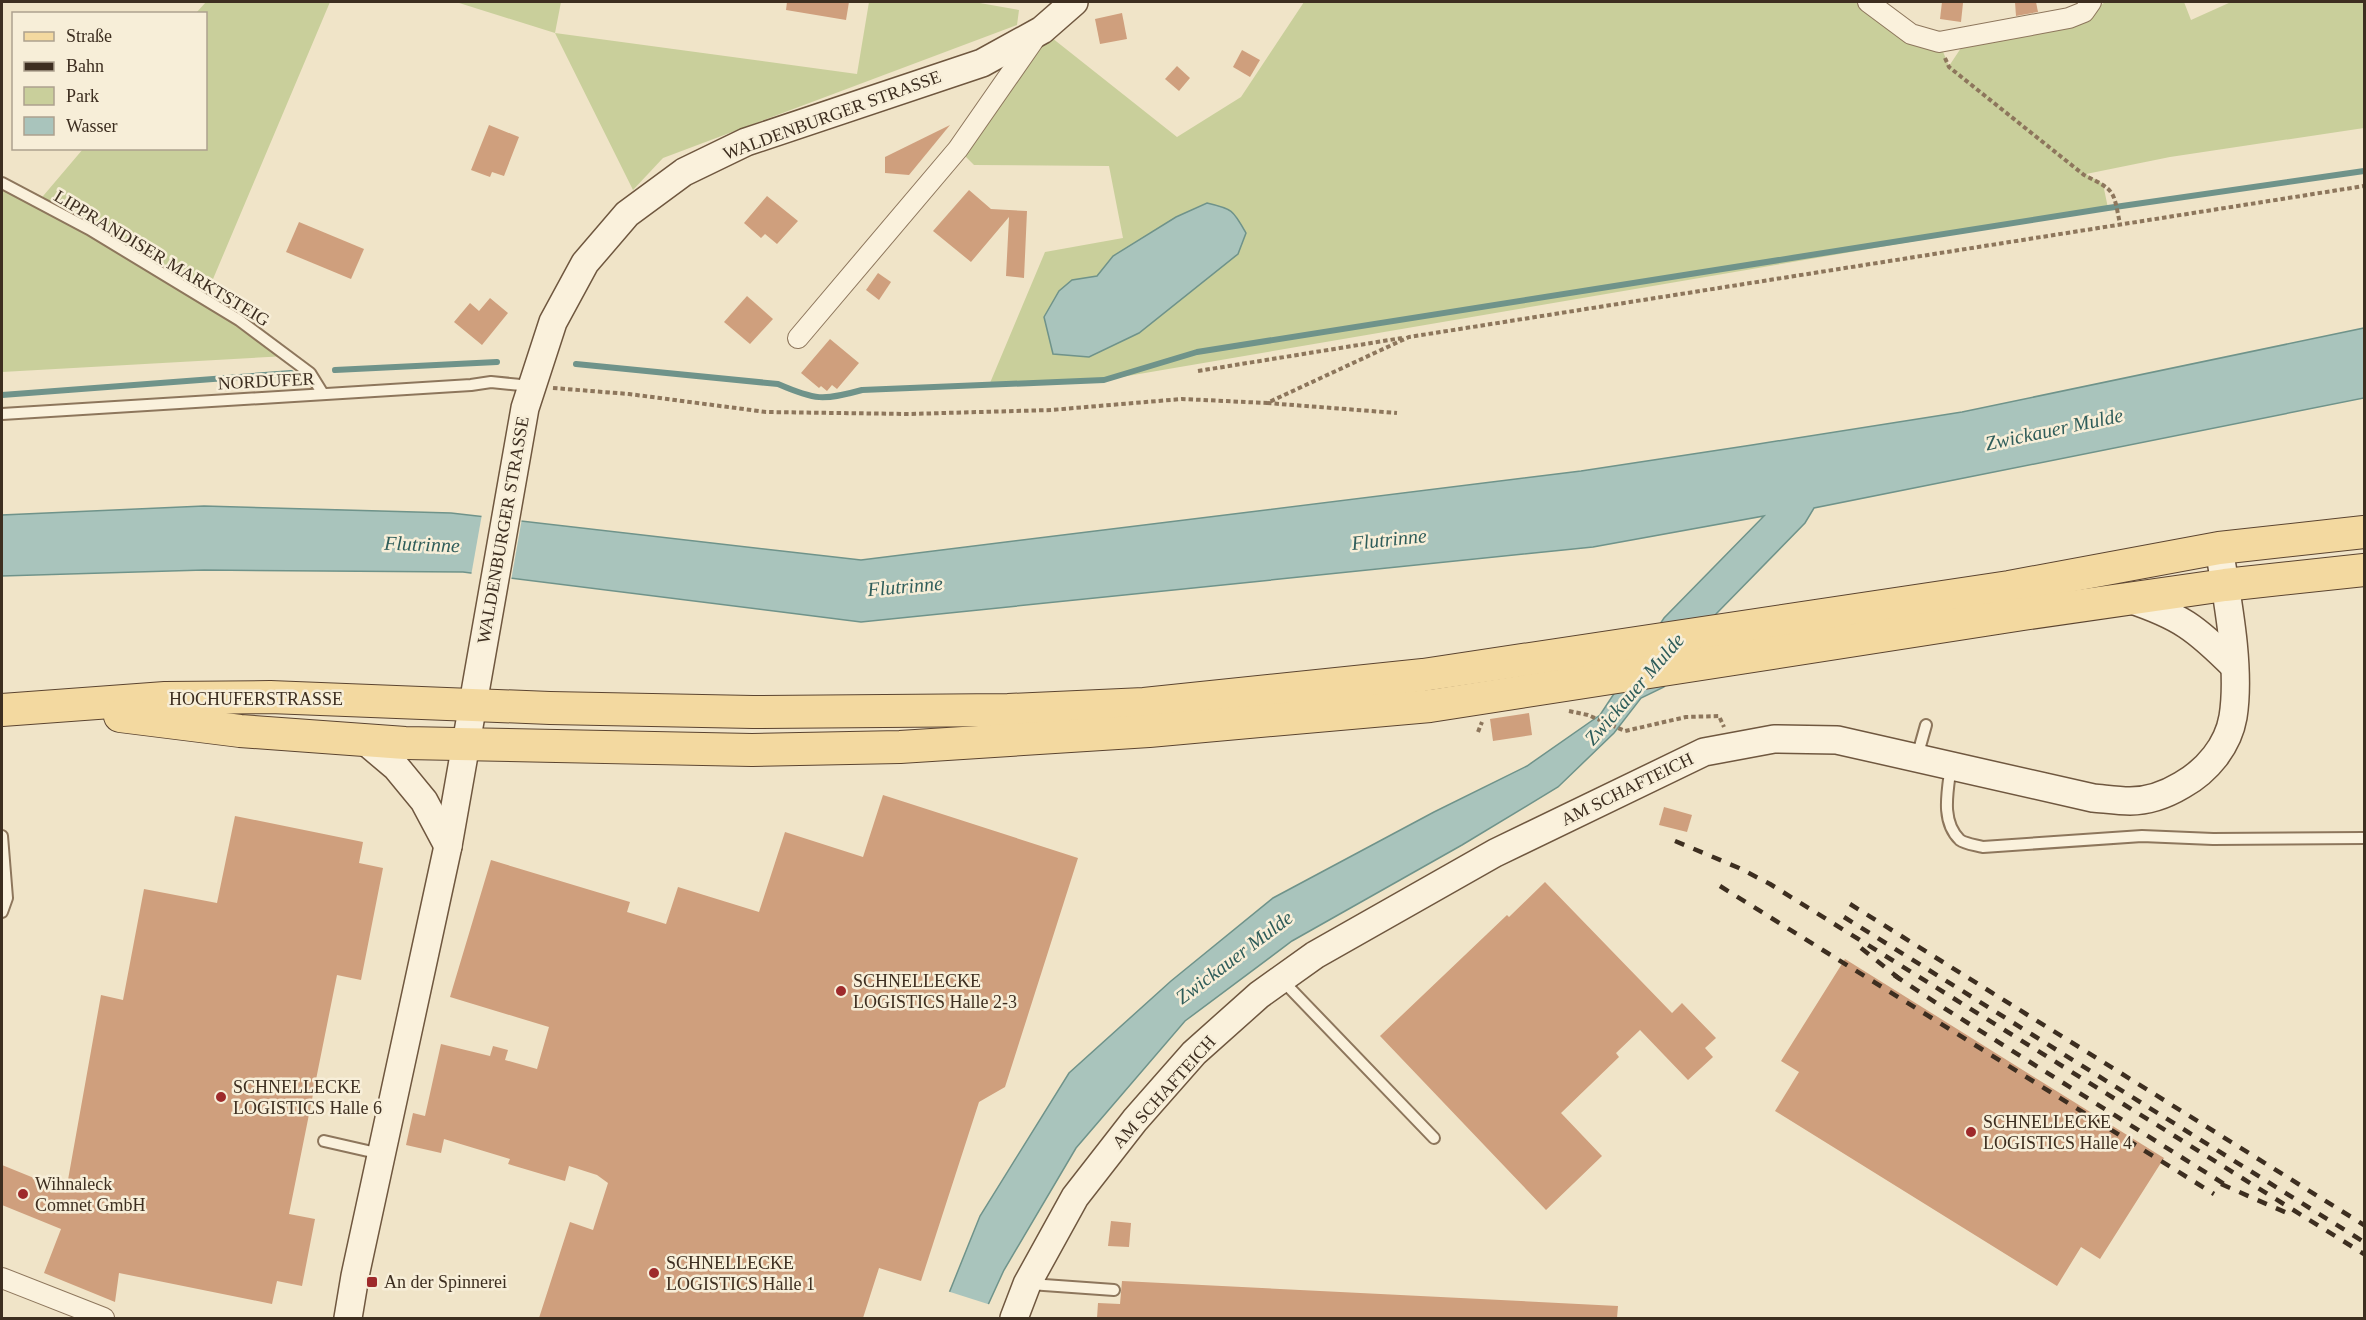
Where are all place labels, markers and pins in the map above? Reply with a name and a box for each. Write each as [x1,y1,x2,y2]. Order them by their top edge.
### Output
place label: SCHNELLECKE LOGISTICS Halle 2-3 [853,971,1017,1012]
marker: SCHNELLECKE LOGISTICS Halle 2-3 [834,984,848,998]
place label: SCHNELLECKE LOGISTICS Halle 6 [233,1077,382,1118]
marker: SCHNELLECKE LOGISTICS Halle 6 [214,1090,228,1104]
place label: SCHNELLECKE LOGISTICS Halle 4 [1983,1112,2132,1153]
marker: SCHNELLECKE LOGISTICS Halle 4 [1964,1125,1978,1139]
place label: Wihnaleck Comnet GmbH [35,1174,146,1215]
marker: Wihnaleck Comnet GmbH [16,1187,30,1201]
place label: SCHNELLECKE LOGISTICS Halle 1 [666,1253,815,1294]
marker: SCHNELLECKE LOGISTICS Halle 1 [647,1266,661,1280]
place label: An der Spinnerei [384,1272,507,1292]
marker: An der Spinnerei [365,1275,379,1289]

